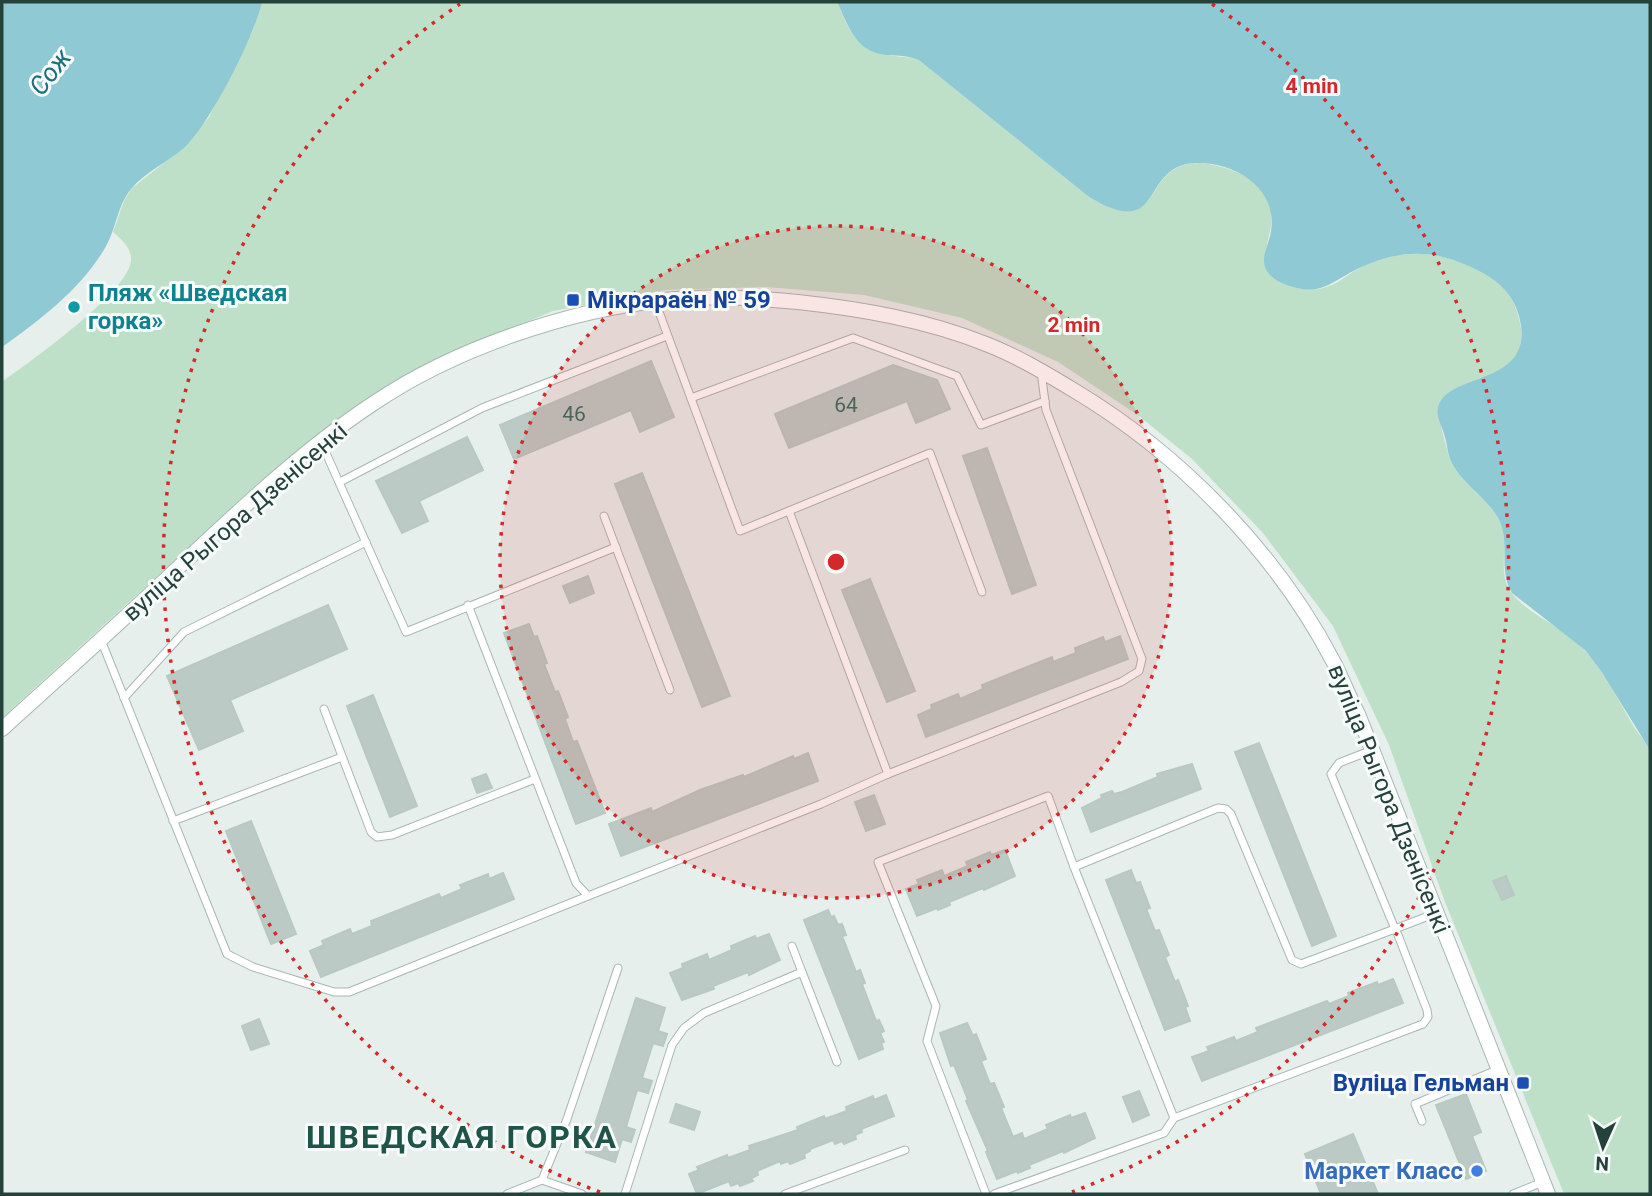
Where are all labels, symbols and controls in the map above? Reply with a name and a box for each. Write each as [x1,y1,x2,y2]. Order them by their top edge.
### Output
water label: Сож [23,43,78,101]
text: 4 min [1286,74,1338,98]
place label: Пляж «Шведская горка» [88,279,288,335]
place label: Мікрараён № 59 [587,286,771,314]
marker: Мікрараён № 59 [565,292,581,308]
marker: Пляж «Шведская горка» [66,299,82,315]
text: 2 min [1048,313,1100,337]
house number: 64 [834,393,858,417]
house number: 46 [562,402,586,426]
street label: вуліца Рыгора Дзенісенкі [117,417,353,627]
centre of rings [824,550,848,574]
street label: вуліца Рыгора Дзенісенкі [1322,660,1456,938]
place label: Вуліца Гельман [1333,1069,1509,1097]
marker: Вуліца Гельман [1515,1075,1531,1091]
north arrow [1568,1112,1638,1182]
district label: ШВЕДСКАЯ ГОРКА [306,1118,618,1156]
text: N [1595,1152,1609,1175]
place label: Маркет Класс [1304,1157,1463,1185]
marker: Маркет Класс [1469,1163,1485,1179]

